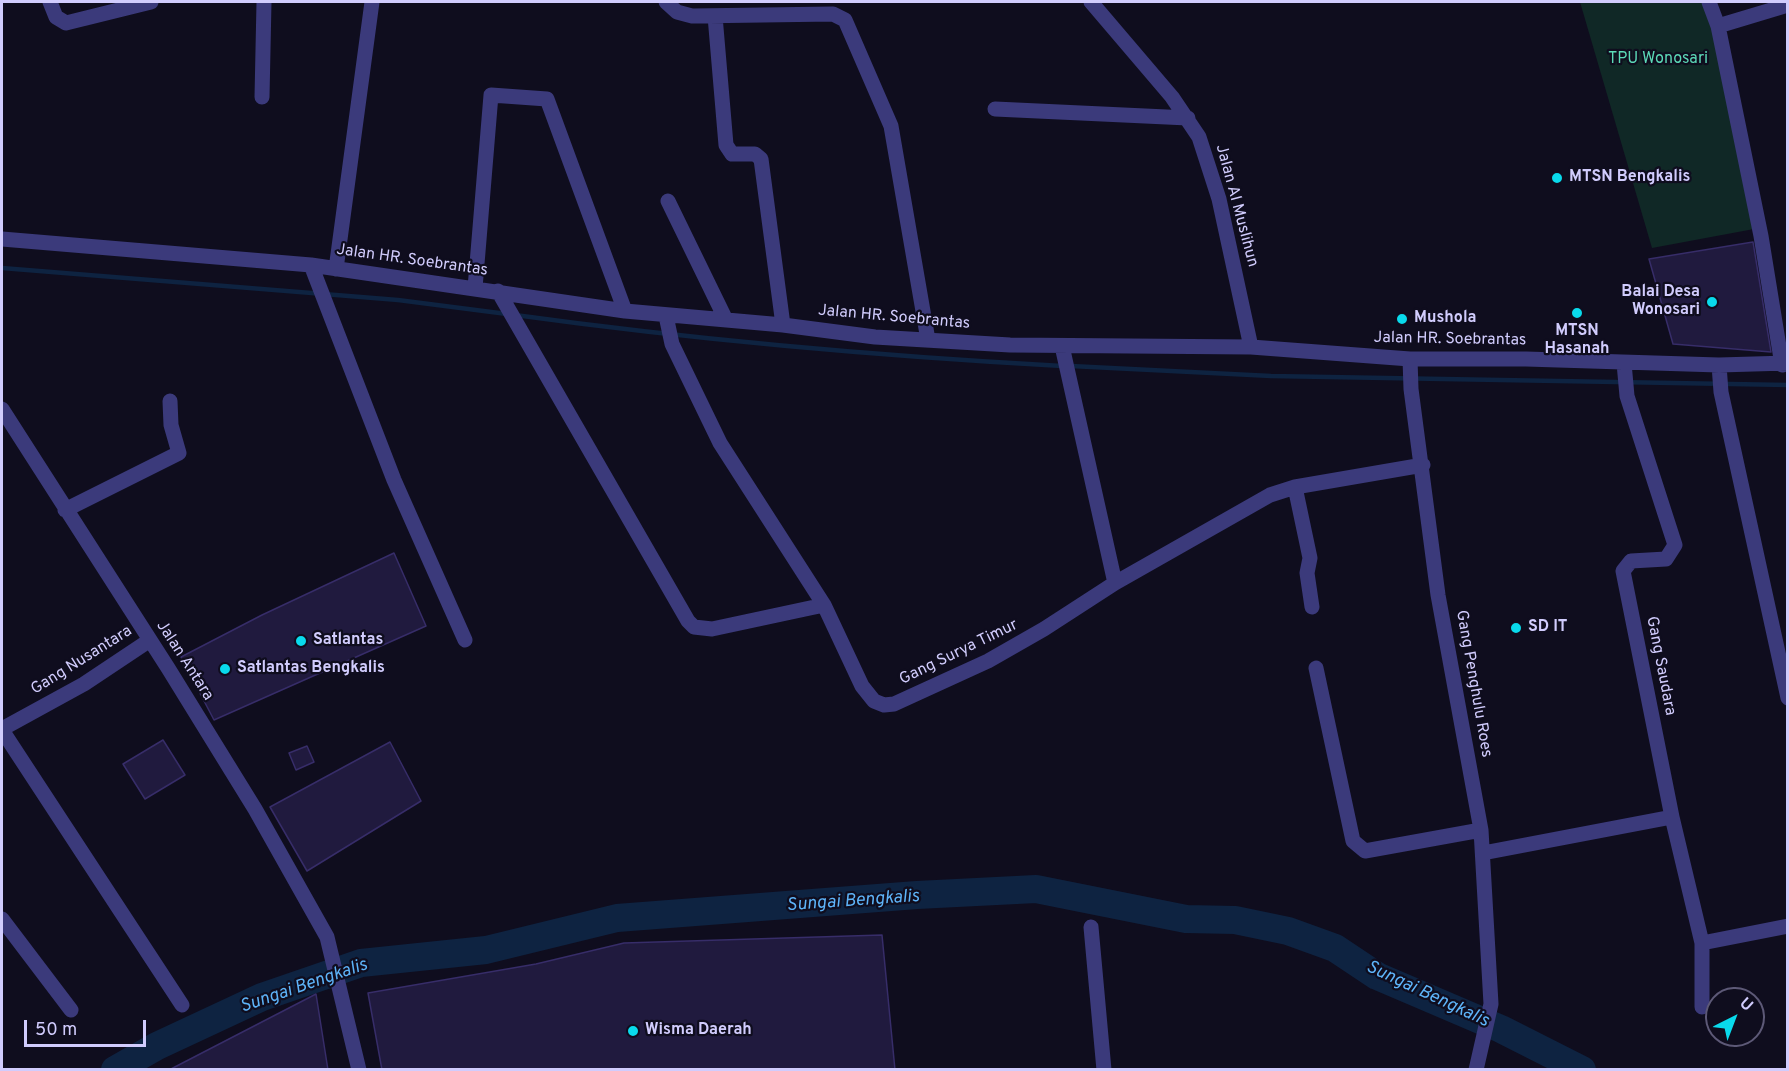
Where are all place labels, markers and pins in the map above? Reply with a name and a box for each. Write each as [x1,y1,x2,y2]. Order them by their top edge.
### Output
place label: MTSN Bengkalis [1569,168,1690,188]
marker: MTSN Bengkalis [1550,171,1564,185]
place label: Balai Desa Wonosari [1621,283,1700,321]
marker: Balai Desa Wonosari [1705,295,1719,309]
marker: MTSN Hasanah [1570,306,1584,320]
place label: Mushola [1414,309,1476,329]
marker: Mushola [1395,312,1409,326]
place label: MTSN Hasanah [1544,322,1610,360]
place label: SD IT [1528,618,1568,638]
marker: SD IT [1509,621,1523,635]
place label: Satlantas [313,631,383,651]
marker: Satlantas [294,634,308,648]
place label: Satlantas Bengkalis [237,659,385,679]
marker: Satlantas Bengkalis [218,662,232,676]
place label: Wisma Daerah [645,1021,752,1041]
marker: Wisma Daerah [626,1024,640,1038]

